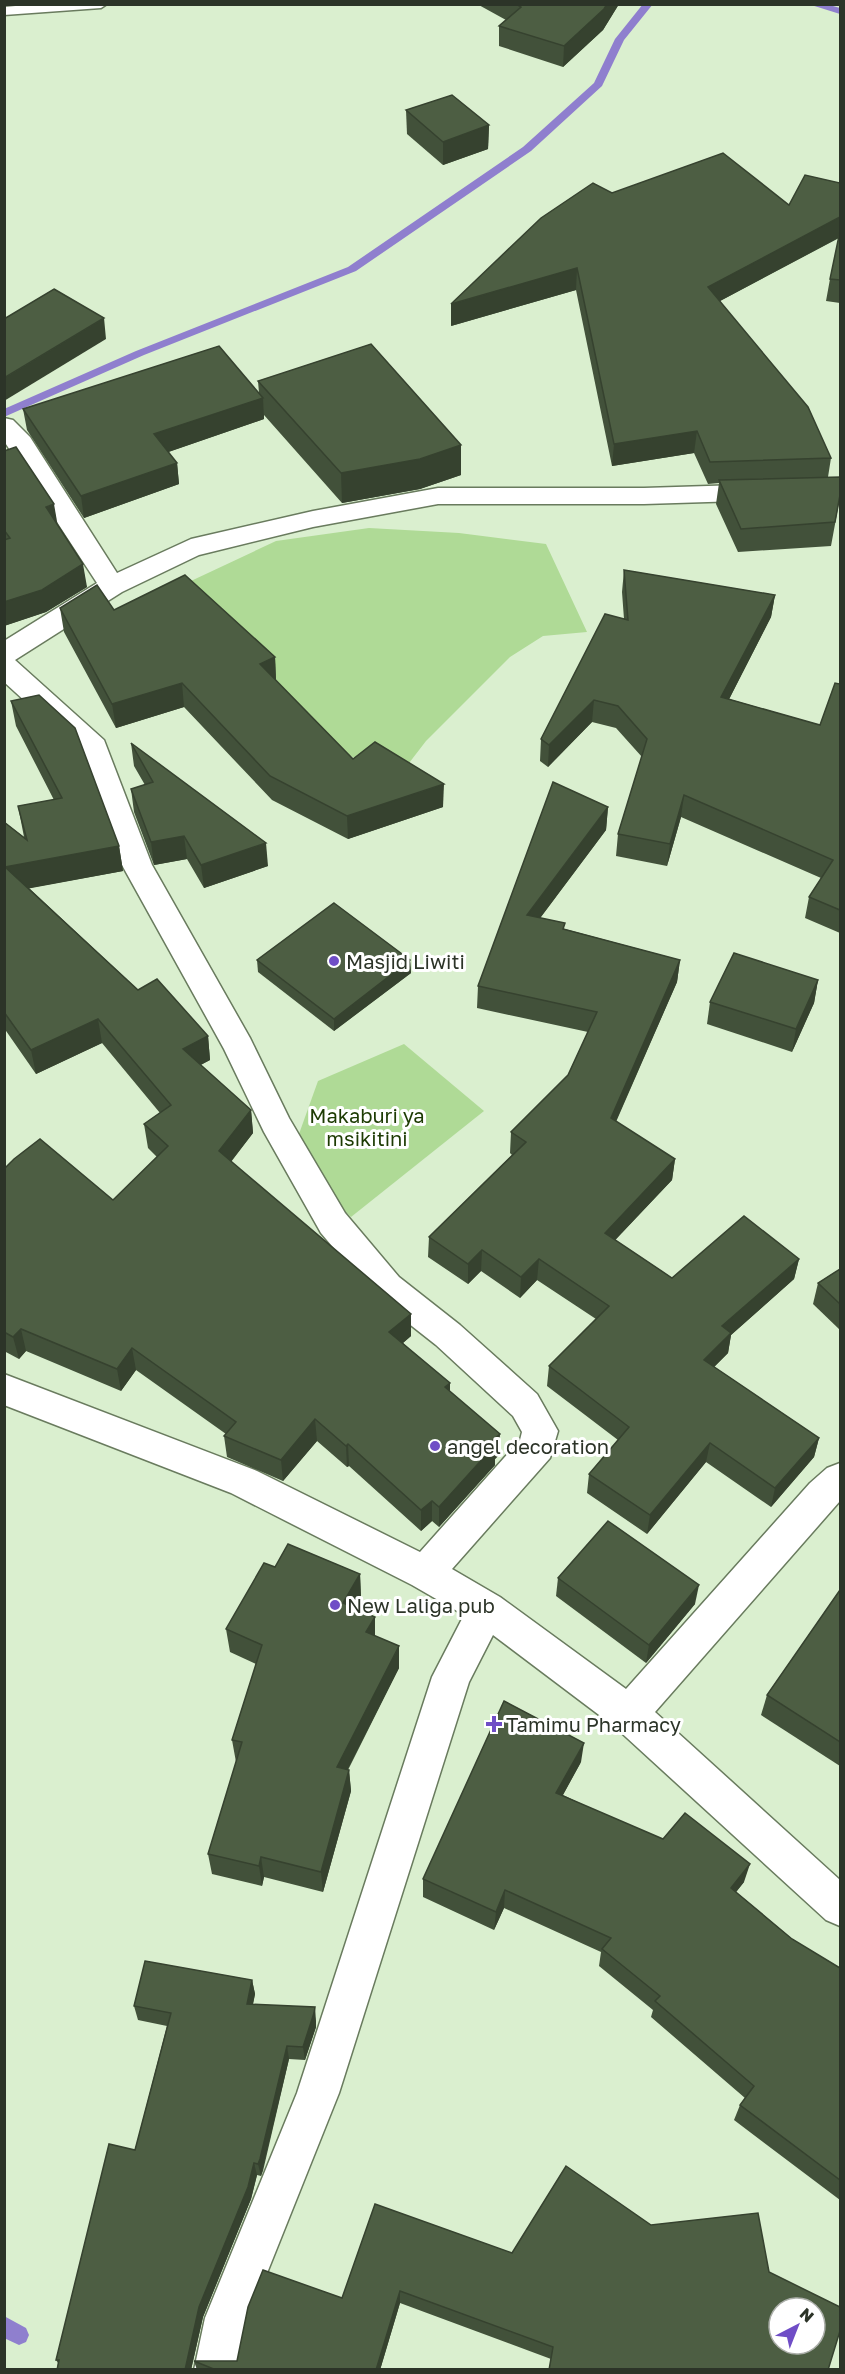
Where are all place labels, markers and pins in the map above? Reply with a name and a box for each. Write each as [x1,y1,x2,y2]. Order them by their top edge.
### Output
place label: Masjid Liwiti [346,949,465,973]
marker: Masjid Liwiti [327,954,341,968]
place label: angel decoration [447,1434,609,1458]
marker: angel decoration [428,1439,442,1453]
place label: New Laliga pub [347,1593,495,1617]
marker: New Laliga pub [328,1598,342,1612]
place label: Tamimu Pharmacy [506,1712,681,1736]
marker: Tamimu Pharmacy [487,1717,501,1731]

